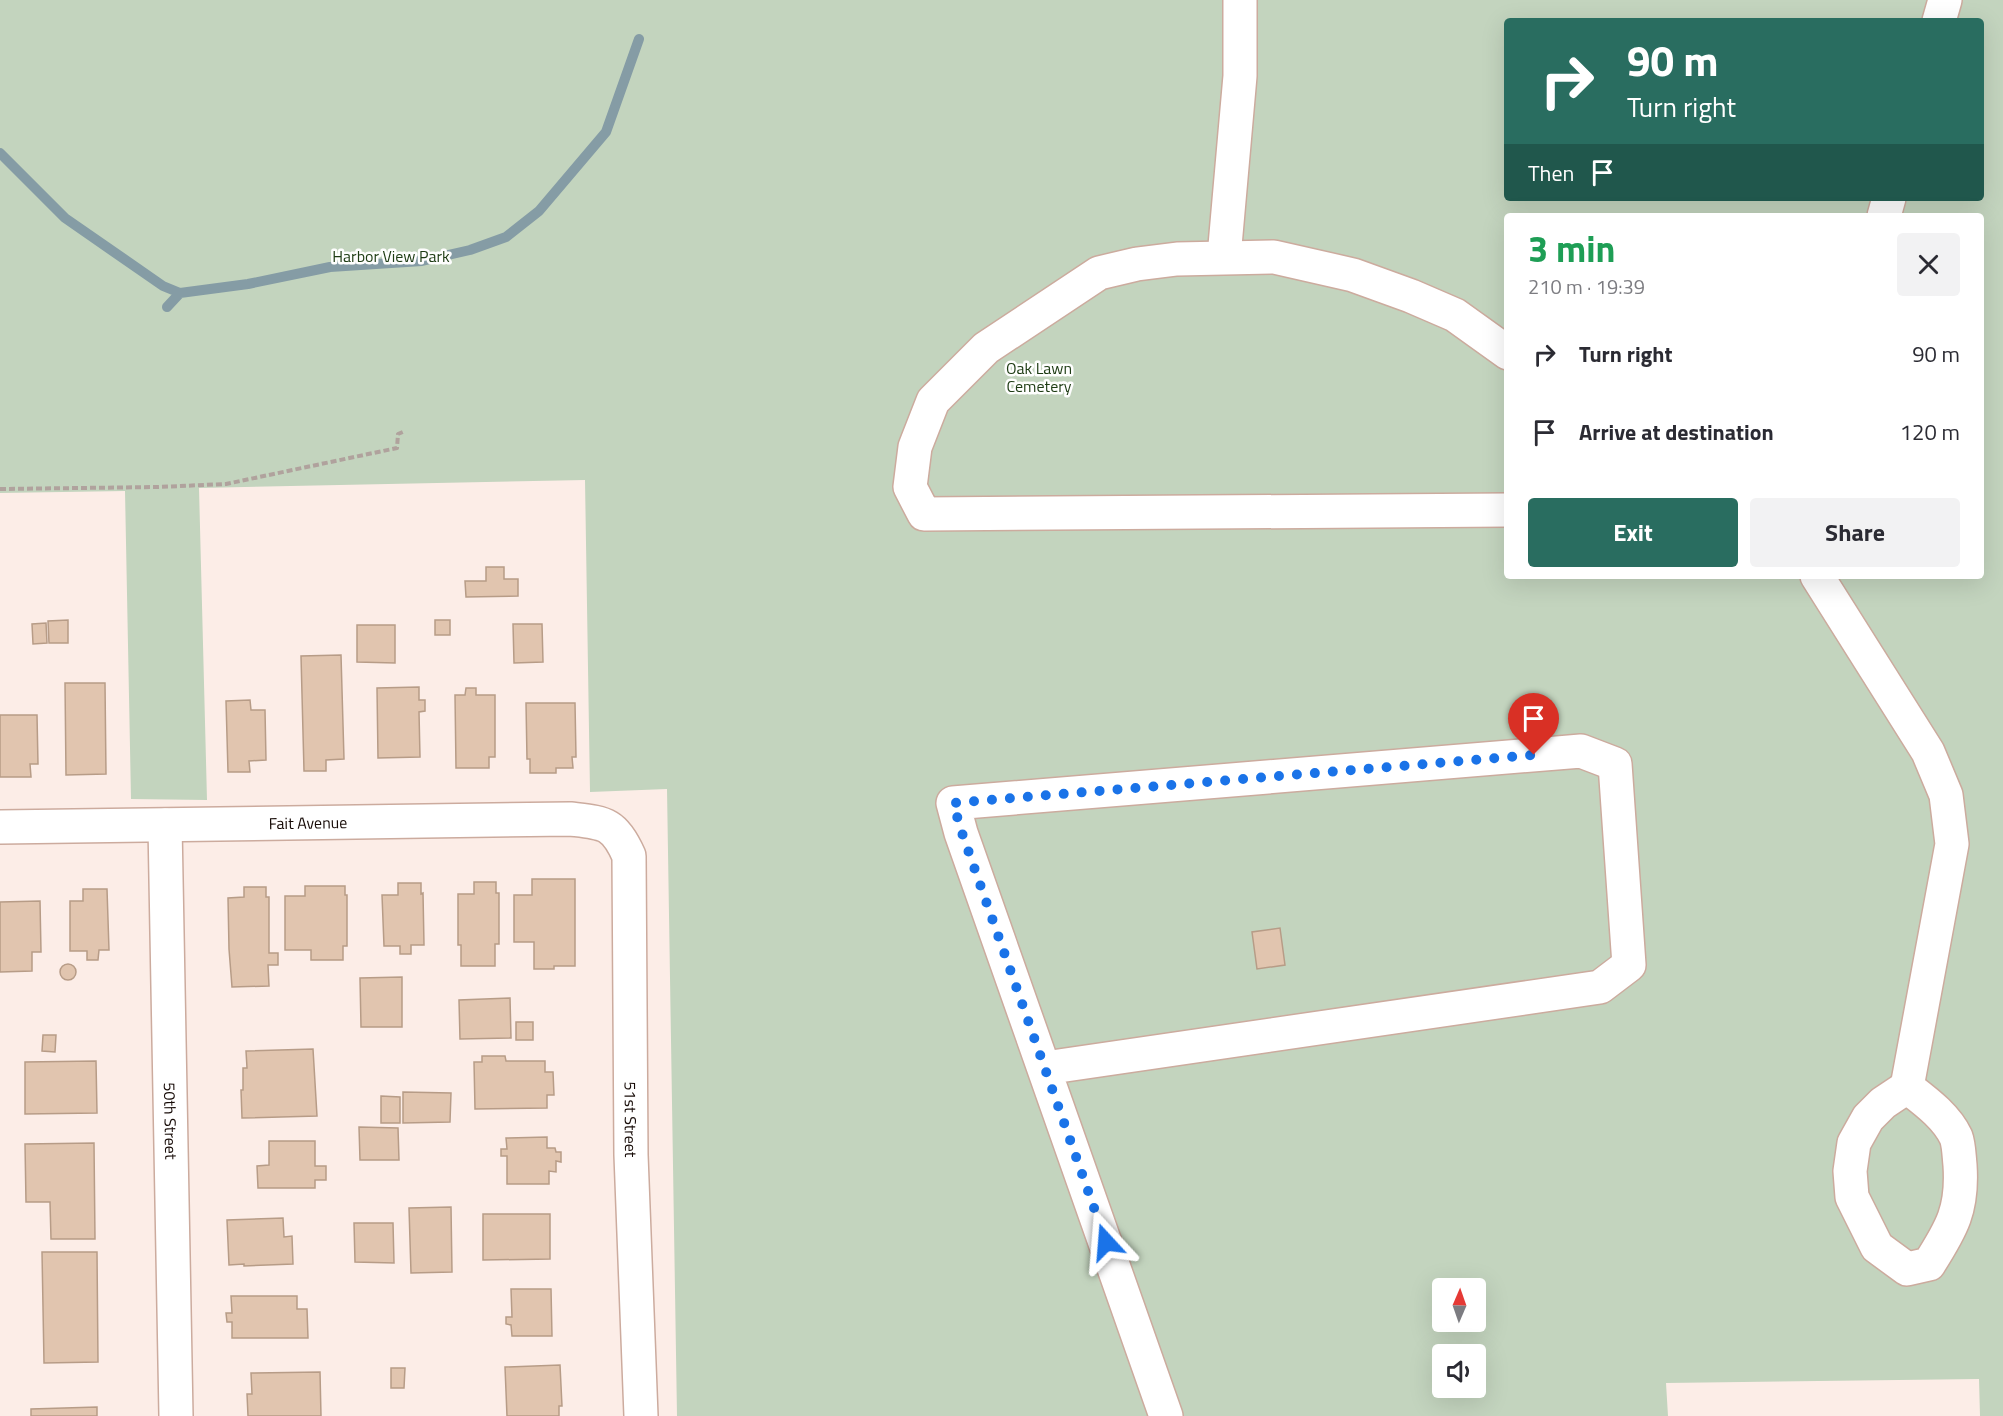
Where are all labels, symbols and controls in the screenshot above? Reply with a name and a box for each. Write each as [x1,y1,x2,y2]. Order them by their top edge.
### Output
text: 90 m [1627,28,1719,92]
icon: right [1528,42,1606,120]
text: Turn right [1627,86,1736,127]
text: Then [1528,156,1574,190]
icon: arrive [1586,156,1619,189]
text: 3 min [1528,221,1615,276]
button: close [1897,233,1960,296]
park label: Harbor View Park [332,244,450,268]
text: 210 m · 19:39 [1528,271,1645,302]
text: Turn right [1579,337,1673,371]
text: 90 m [1912,337,1960,371]
icon: right [1528,338,1561,371]
park label: Oak Lawn Cemetery [1006,356,1072,398]
text: Arrive at destination [1579,415,1774,449]
text: 120 m [1900,415,1960,449]
icon: arrive [1528,416,1561,449]
button: Exit [1528,498,1738,567]
button: Share [1750,498,1960,567]
pin [1508,693,1559,755]
icon: arrive [1517,702,1550,735]
street label: Fait Avenue [268,810,347,835]
street label: 51st Street [619,1081,643,1158]
street label: 50th Street [158,1082,183,1160]
position arrow [1074,1210,1138,1274]
north arrow [1432,1278,1486,1332]
map controls [1432,1278,1486,1398]
button: sound [1432,1344,1486,1398]

